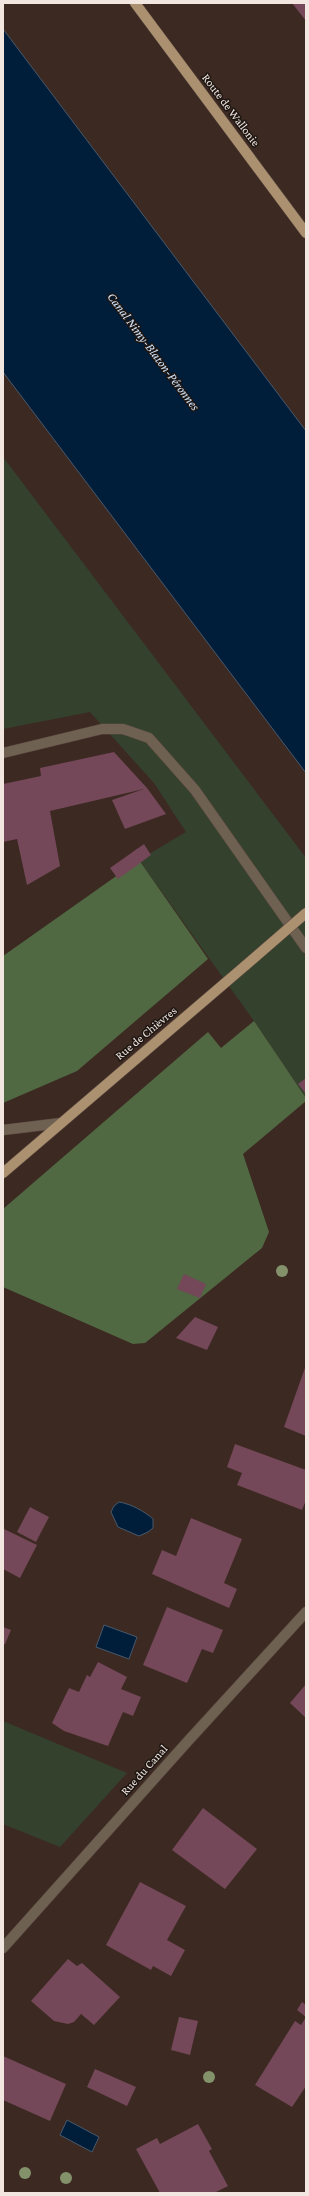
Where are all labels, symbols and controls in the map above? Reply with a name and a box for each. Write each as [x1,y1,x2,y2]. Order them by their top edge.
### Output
street label: Route de Wallonie [199,71,263,149]
water label: Canal Nimy-Blaton-Péronnes [104,289,203,413]
street label: Rue de Chièvres [113,1003,180,1063]
street label: Rue du Canal [118,1742,170,1798]

